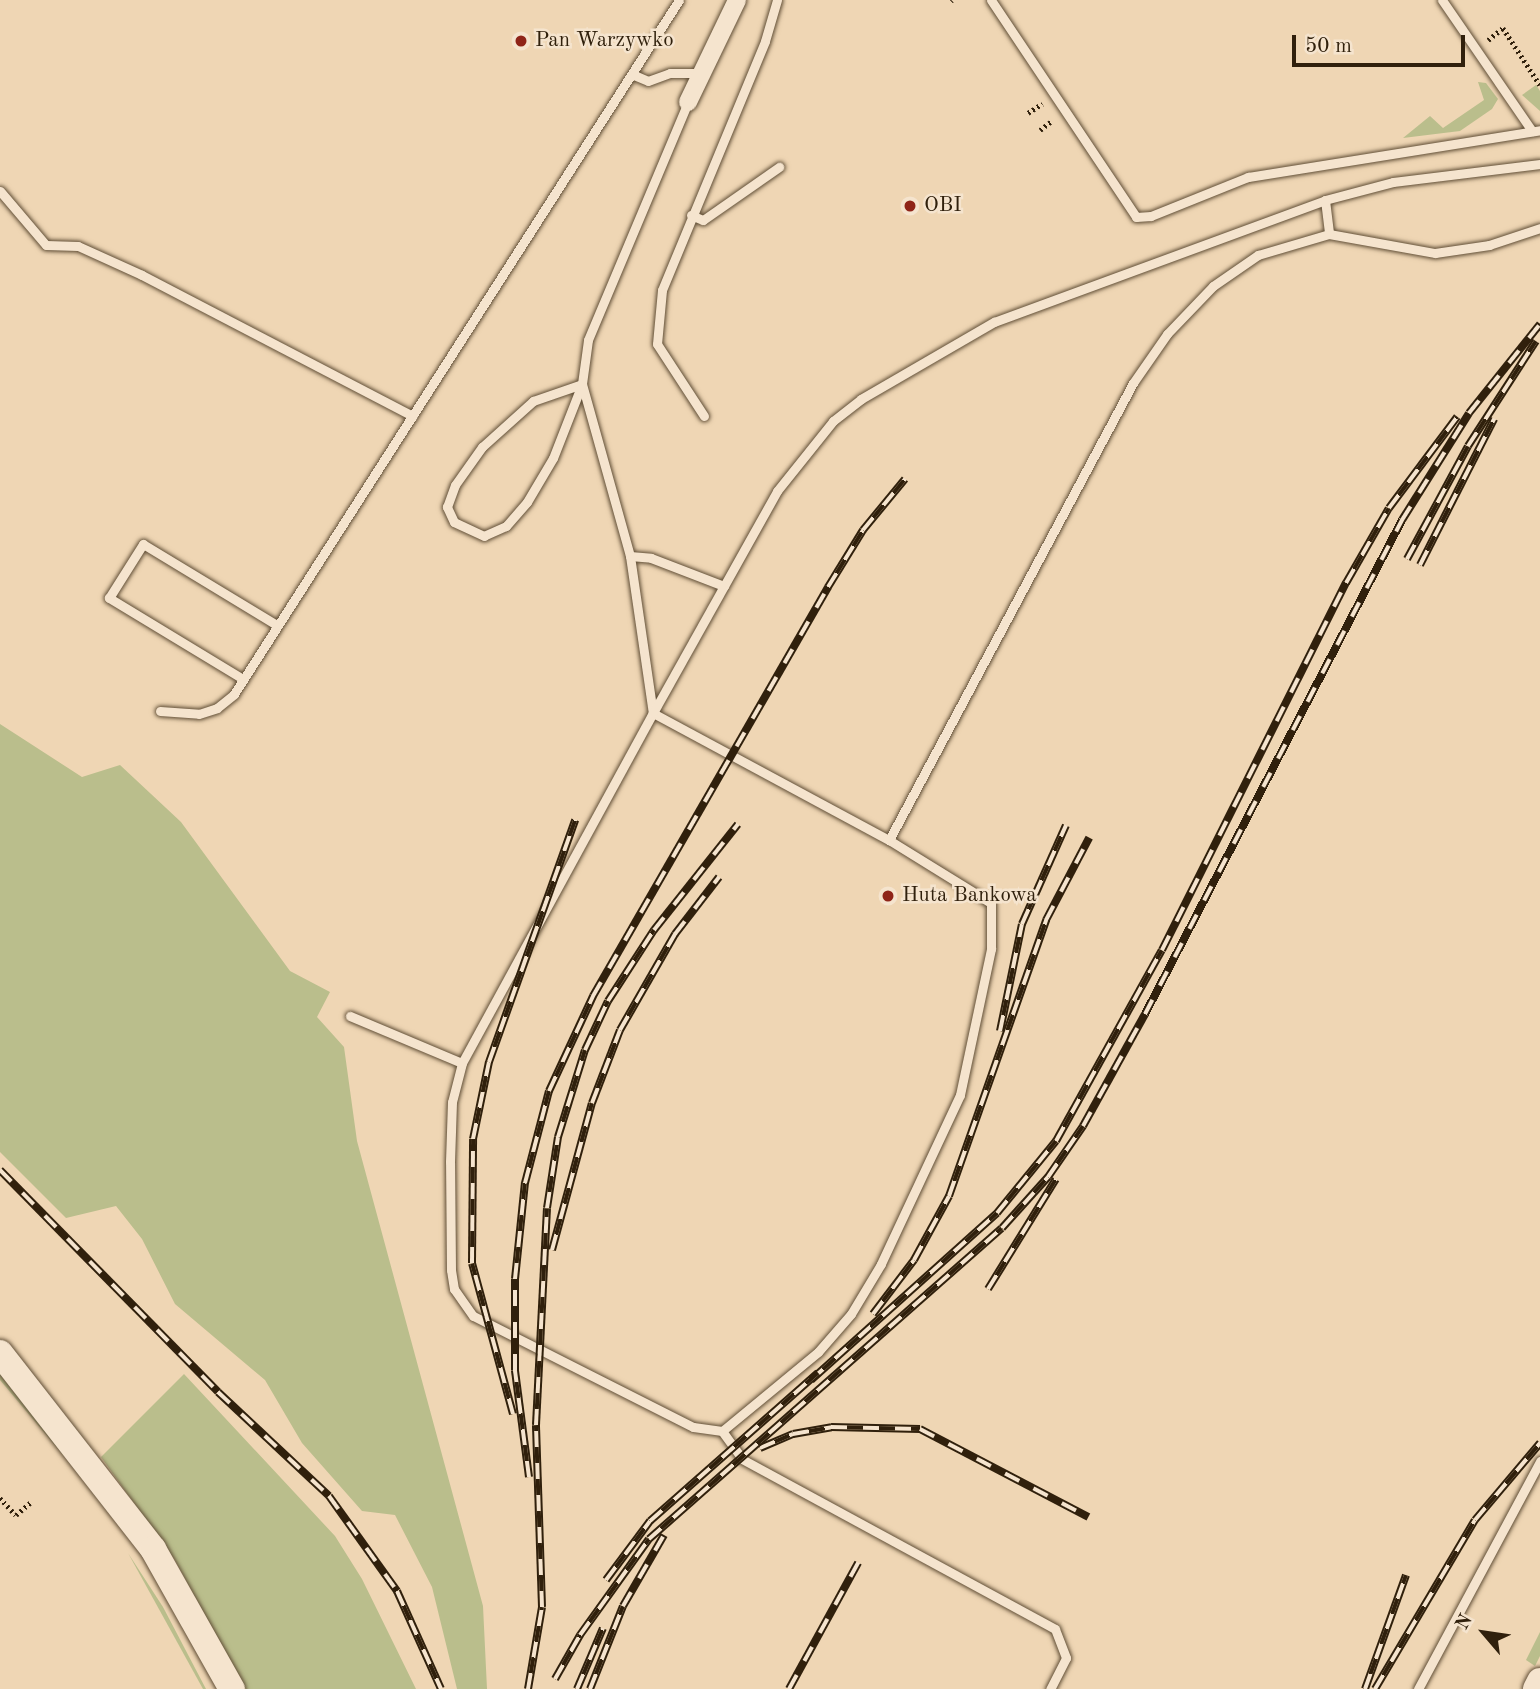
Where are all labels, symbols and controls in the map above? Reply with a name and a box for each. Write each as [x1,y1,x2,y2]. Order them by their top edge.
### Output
scale bar [1295,21,1468,65]
place label: Pan Warzywko [535,28,674,54]
marker: Pan Warzywko [513,33,529,49]
text: 50 m [1305,36,1352,57]
place label: OBI [924,193,961,219]
marker: OBI [902,198,918,214]
place label: Huta Bankowa [902,883,1037,909]
marker: Huta Bankowa [880,888,896,904]
north arrow [1449,1598,1519,1668]
text: N [1453,1612,1477,1634]

